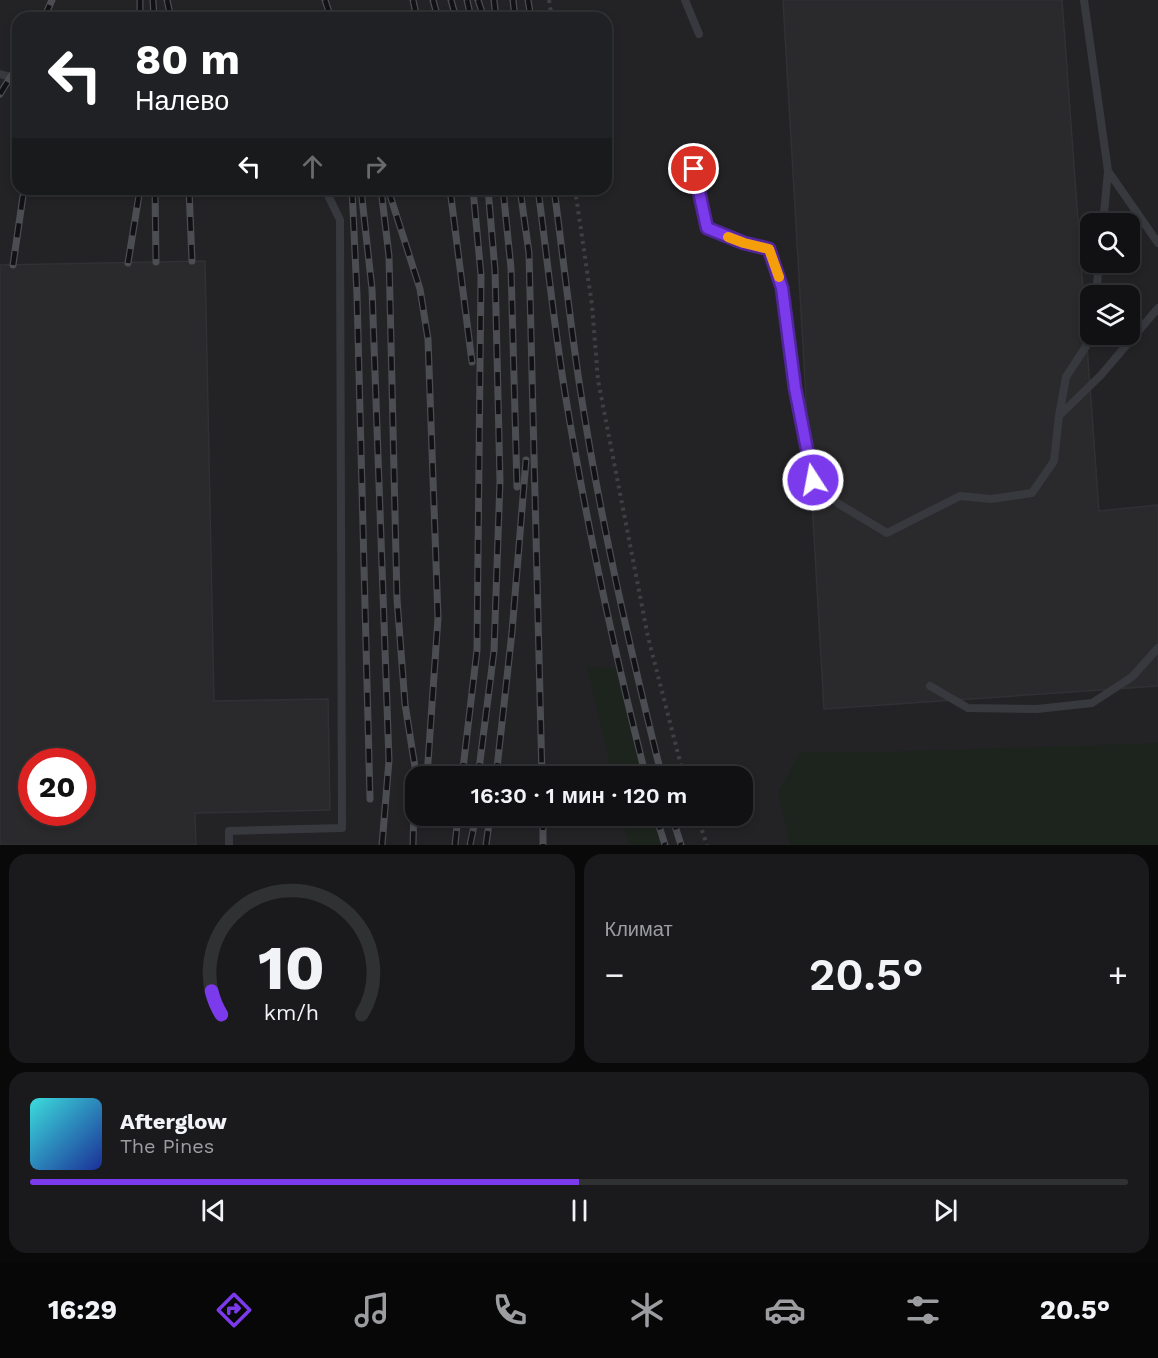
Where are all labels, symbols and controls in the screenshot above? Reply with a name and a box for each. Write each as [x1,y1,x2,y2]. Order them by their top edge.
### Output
text: 80 m [135,35,240,84]
icon: left [36,36,114,114]
text: Налево [135,85,229,117]
pin [668,143,719,194]
icon: left [233,150,266,183]
icon: ahead [296,150,329,183]
icon: right [359,150,392,183]
icon: arrive [677,152,710,185]
map controls [1080,213,1140,345]
button: search [1080,213,1140,273]
button: layers [1080,285,1140,345]
position arrow [781,448,845,512]
speed limit sign: 20 [18,748,96,826]
text: 16:30 · 1 мин · 120 m [471,783,687,808]
text: Климат [605,917,673,941]
text: 10 [258,931,325,1004]
text: 20.5° [809,948,924,1001]
text: − [605,955,624,994]
text: + [1108,955,1128,994]
text: km/h [264,1001,319,1026]
text: Afterglow [120,1109,227,1134]
text: The Pines [120,1134,214,1158]
icon: previous [197,1194,230,1227]
icon: pause [563,1194,596,1227]
icon: next [929,1194,962,1227]
icon: directions [213,1289,255,1331]
icon: music [351,1289,393,1331]
icon: phone [489,1289,531,1331]
icon: climate [626,1289,668,1331]
icon: car [764,1289,806,1331]
icon: filters [902,1289,944,1331]
text: 16:29 [48,1294,117,1326]
text: 20.5° [1040,1294,1110,1326]

